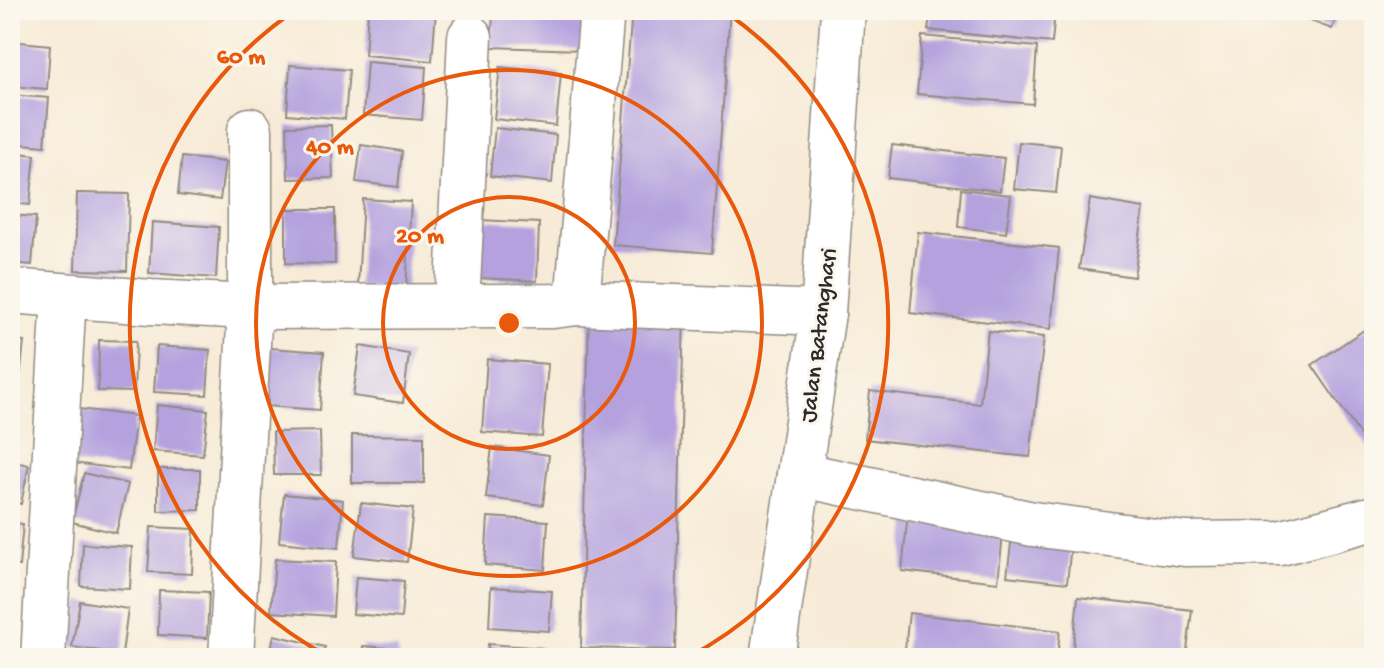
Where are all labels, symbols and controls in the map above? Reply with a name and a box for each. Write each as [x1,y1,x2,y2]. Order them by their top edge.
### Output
text: 60 m [217,44,265,73]
text: 40 m [305,134,354,163]
text: 20 m [396,223,444,252]
street label: Jalan Batanghari [795,247,846,424]
centre of rings [495,309,523,337]

